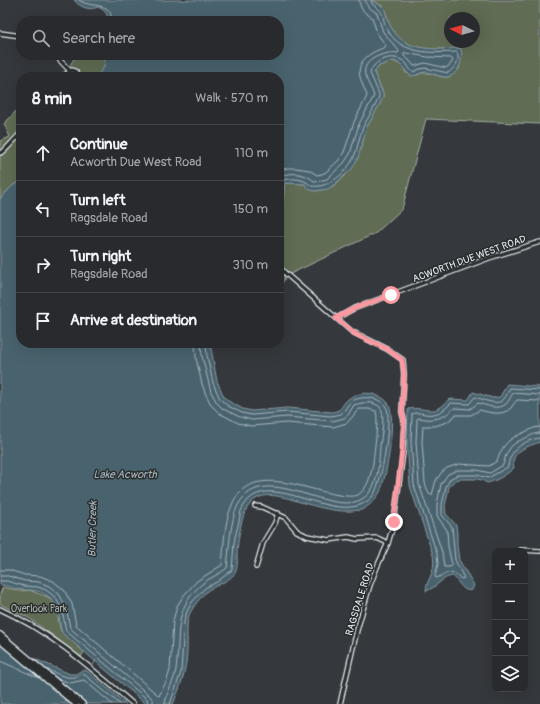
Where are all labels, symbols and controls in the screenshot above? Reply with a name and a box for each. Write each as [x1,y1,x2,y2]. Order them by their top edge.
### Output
north arrow [444,12,480,48]
search box [16,16,284,60]
icon: search [30,27,52,49]
text: Search here [62,29,135,48]
text: 8 min [32,88,72,109]
text: Walk · 570 m [195,90,268,106]
text: Continue [70,135,128,154]
icon: ahead [32,142,54,164]
text: 110 m [235,145,268,161]
text: Acworth Due West Road [70,154,202,170]
text: Turn left [70,191,126,210]
icon: left [32,198,54,220]
text: 150 m [233,201,268,217]
text: Ragsdale Road [70,210,148,226]
street label: ACWORTH DUE WEST ROAD [411,233,528,285]
text: Turn right [70,247,131,266]
icon: right [32,254,54,276]
text: 310 m [232,257,268,273]
text: Ragsdale Road [70,266,148,282]
route start [382,286,400,304]
icon: arrive [32,310,54,332]
text: Arrive at destination [70,311,197,330]
water label: Lake Acworth [93,468,157,481]
water label: Butler Creek [86,499,100,557]
route end [385,513,403,531]
map controls [492,548,528,692]
button: + [492,548,528,584]
street label: RAGSDALE ROAD [343,561,377,637]
button: − [492,584,528,620]
park label: Overlook Park [11,603,68,615]
button: locate [492,620,528,656]
button: layers [492,656,528,692]

